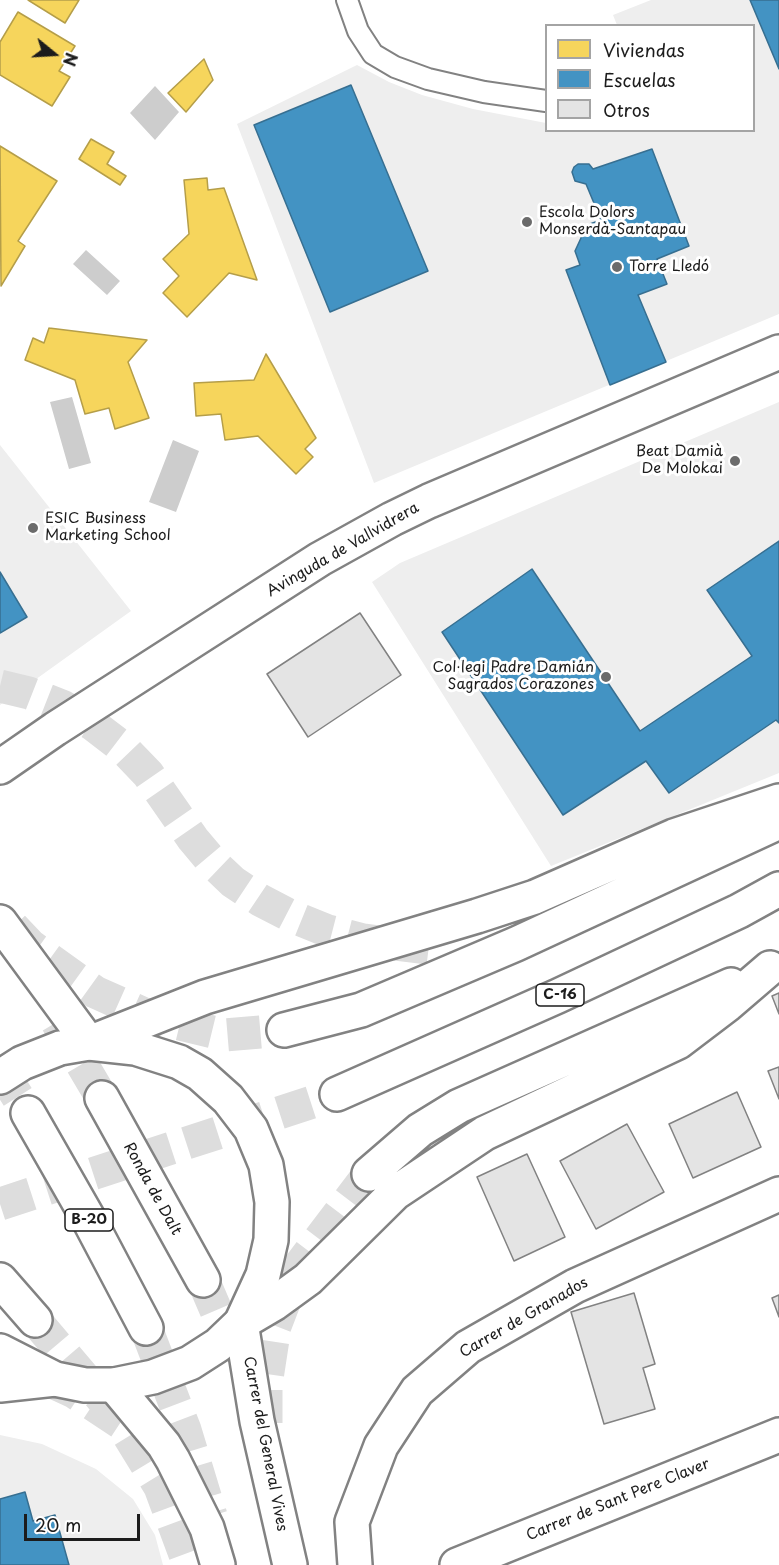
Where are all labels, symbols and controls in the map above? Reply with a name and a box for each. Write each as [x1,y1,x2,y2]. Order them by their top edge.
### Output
north arrow [24,24,84,84]
legend [545,24,755,132]
text: Viviendas [603,36,685,63]
text: N [58,50,84,69]
text: Escuelas [603,66,676,93]
text: Otros [603,96,650,123]
place label: Escola Dolors Monserdà-Santapau [539,204,686,239]
marker: Escola Dolors Monserdà-Santapau [520,215,534,229]
place label: Torre Lledó [629,258,709,276]
marker: Torre Lledó [610,260,624,274]
place label: Beat Damià De Molokai [636,443,723,478]
marker: Beat Damià De Molokai [728,454,742,468]
street label: Avinguda de Vallvidrera [264,499,422,601]
place label: ESIC Business Marketing School [45,510,171,545]
marker: ESIC Business Marketing School [26,521,40,535]
place label: Col·legi Padre Damián Sagrados Corazones [433,659,594,694]
marker: Col·legi Padre Damián Sagrados Corazones [599,670,613,684]
road number: C-16 [536,984,584,1006]
street label: Ronda de Dalt [119,1140,185,1238]
road number: B-20 [65,1209,113,1231]
street label: Carrer de Granados [457,1274,591,1362]
street label: Carrer del General Vives [239,1355,291,1533]
street label: Carrer de Sant Pere Claver [524,1455,712,1545]
scale bar [27,1502,142,1540]
text: 20 m [35,1511,81,1538]

